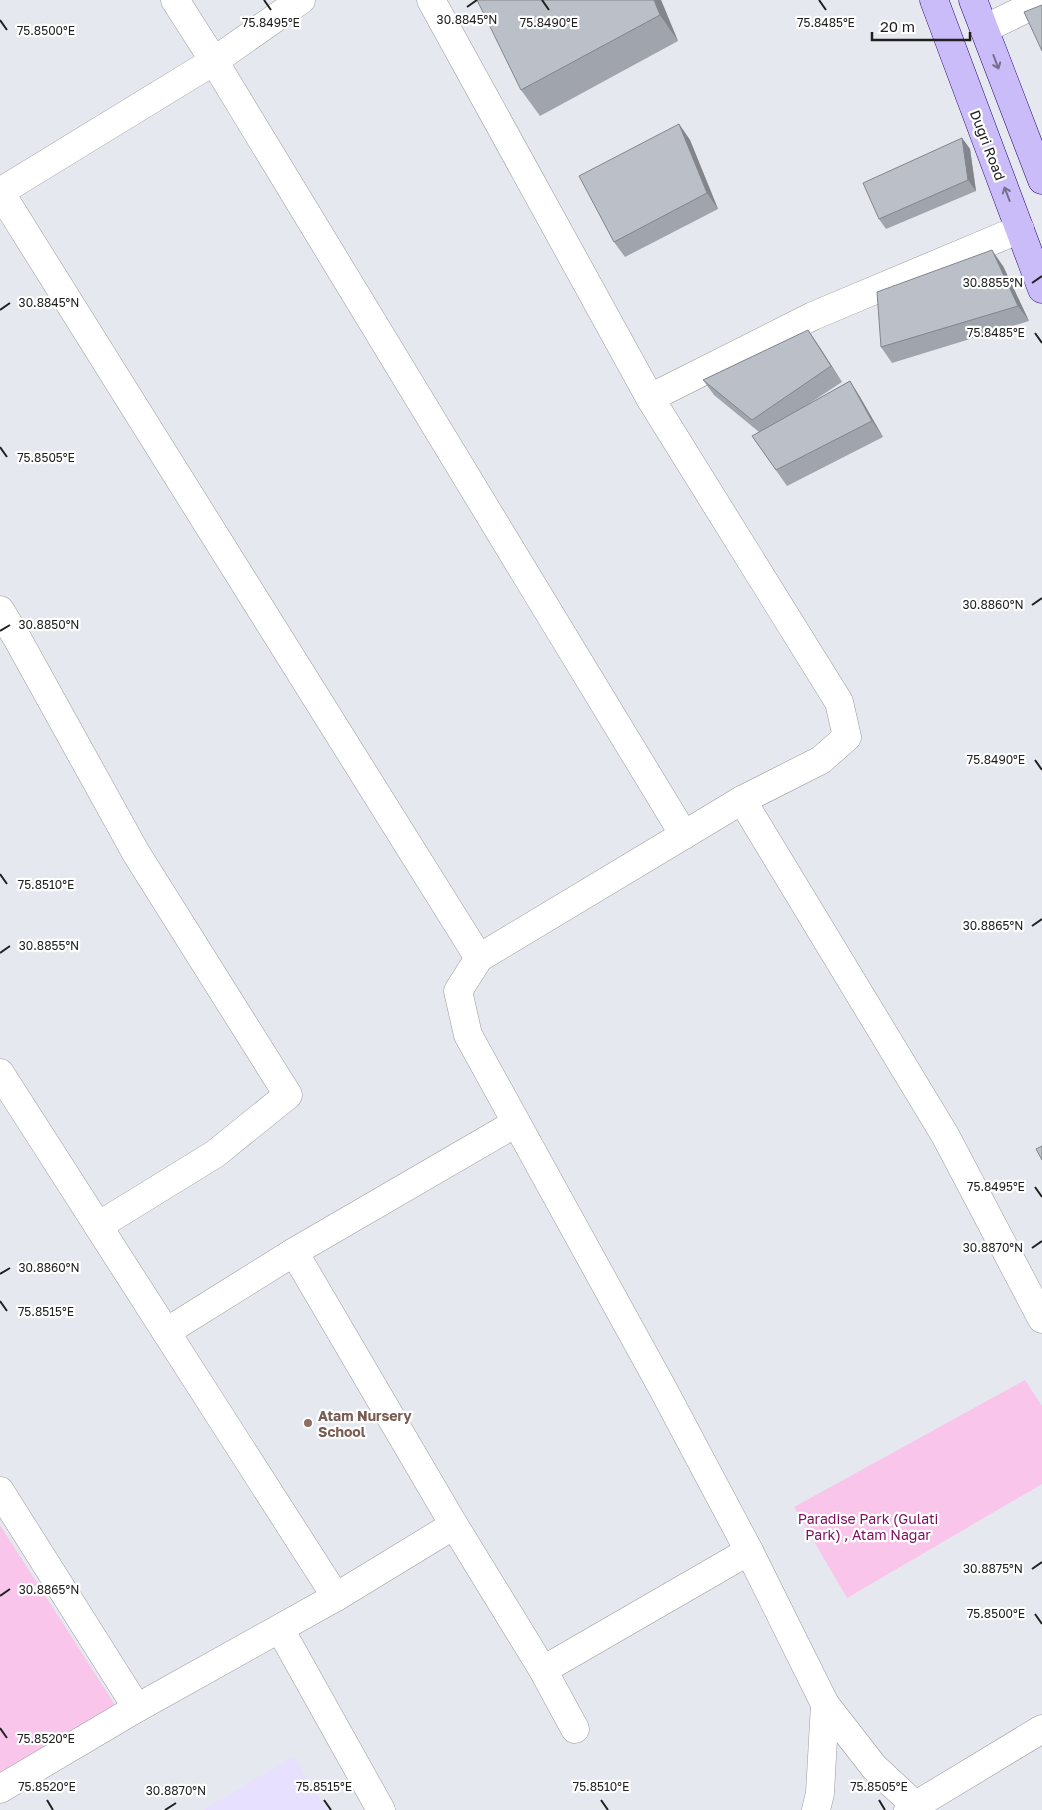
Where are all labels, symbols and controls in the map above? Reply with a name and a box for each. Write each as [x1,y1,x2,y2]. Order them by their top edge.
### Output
scale bar [872,10,970,42]
text: 30.8845°N [437,12,497,27]
text: 75.8495°E [242,15,300,30]
text: 75.8490°E [520,15,578,30]
text: 75.8485°E [797,15,855,30]
text: 20 m [880,17,915,35]
text: 75.8500°E [17,23,75,38]
one-way arrow [992,54,1002,69]
street label: Dugri Road [967,107,1009,183]
one-way arrow [1002,187,1011,203]
text: 30.8855°N [963,275,1023,290]
text: 30.8845°N [19,295,79,310]
text: 75.8485°E [967,325,1025,340]
text: 75.8505°E [17,450,75,465]
text: 30.8860°N [962,597,1024,612]
text: 30.8850°N [19,617,79,632]
text: 75.8490°E [967,752,1025,767]
text: 75.8510°E [18,877,74,892]
text: 30.8865°N [963,918,1023,933]
text: 30.8855°N [19,938,79,953]
text: 75.8495°E [967,1179,1025,1194]
text: 30.8870°N [963,1240,1023,1255]
text: 30.8860°N [18,1260,80,1275]
text: 75.8515°E [18,1304,74,1319]
place label: Atam Nursery School [318,1407,412,1440]
marker: Atam Nursery School [302,1417,314,1429]
park label: Paradise Park (Gulati Park) , Atam Nagar [798,1510,938,1543]
text: 30.8875°N [963,1561,1023,1576]
text: 30.8865°N [19,1582,79,1597]
text: 75.8500°E [967,1606,1025,1621]
text: 75.8520°E [17,1731,75,1746]
text: 75.8520°E [18,1779,76,1794]
text: 75.8515°E [296,1779,352,1794]
text: 75.8510°E [573,1779,629,1794]
text: 75.8505°E [850,1779,908,1794]
text: 30.8870°N [146,1783,206,1798]

